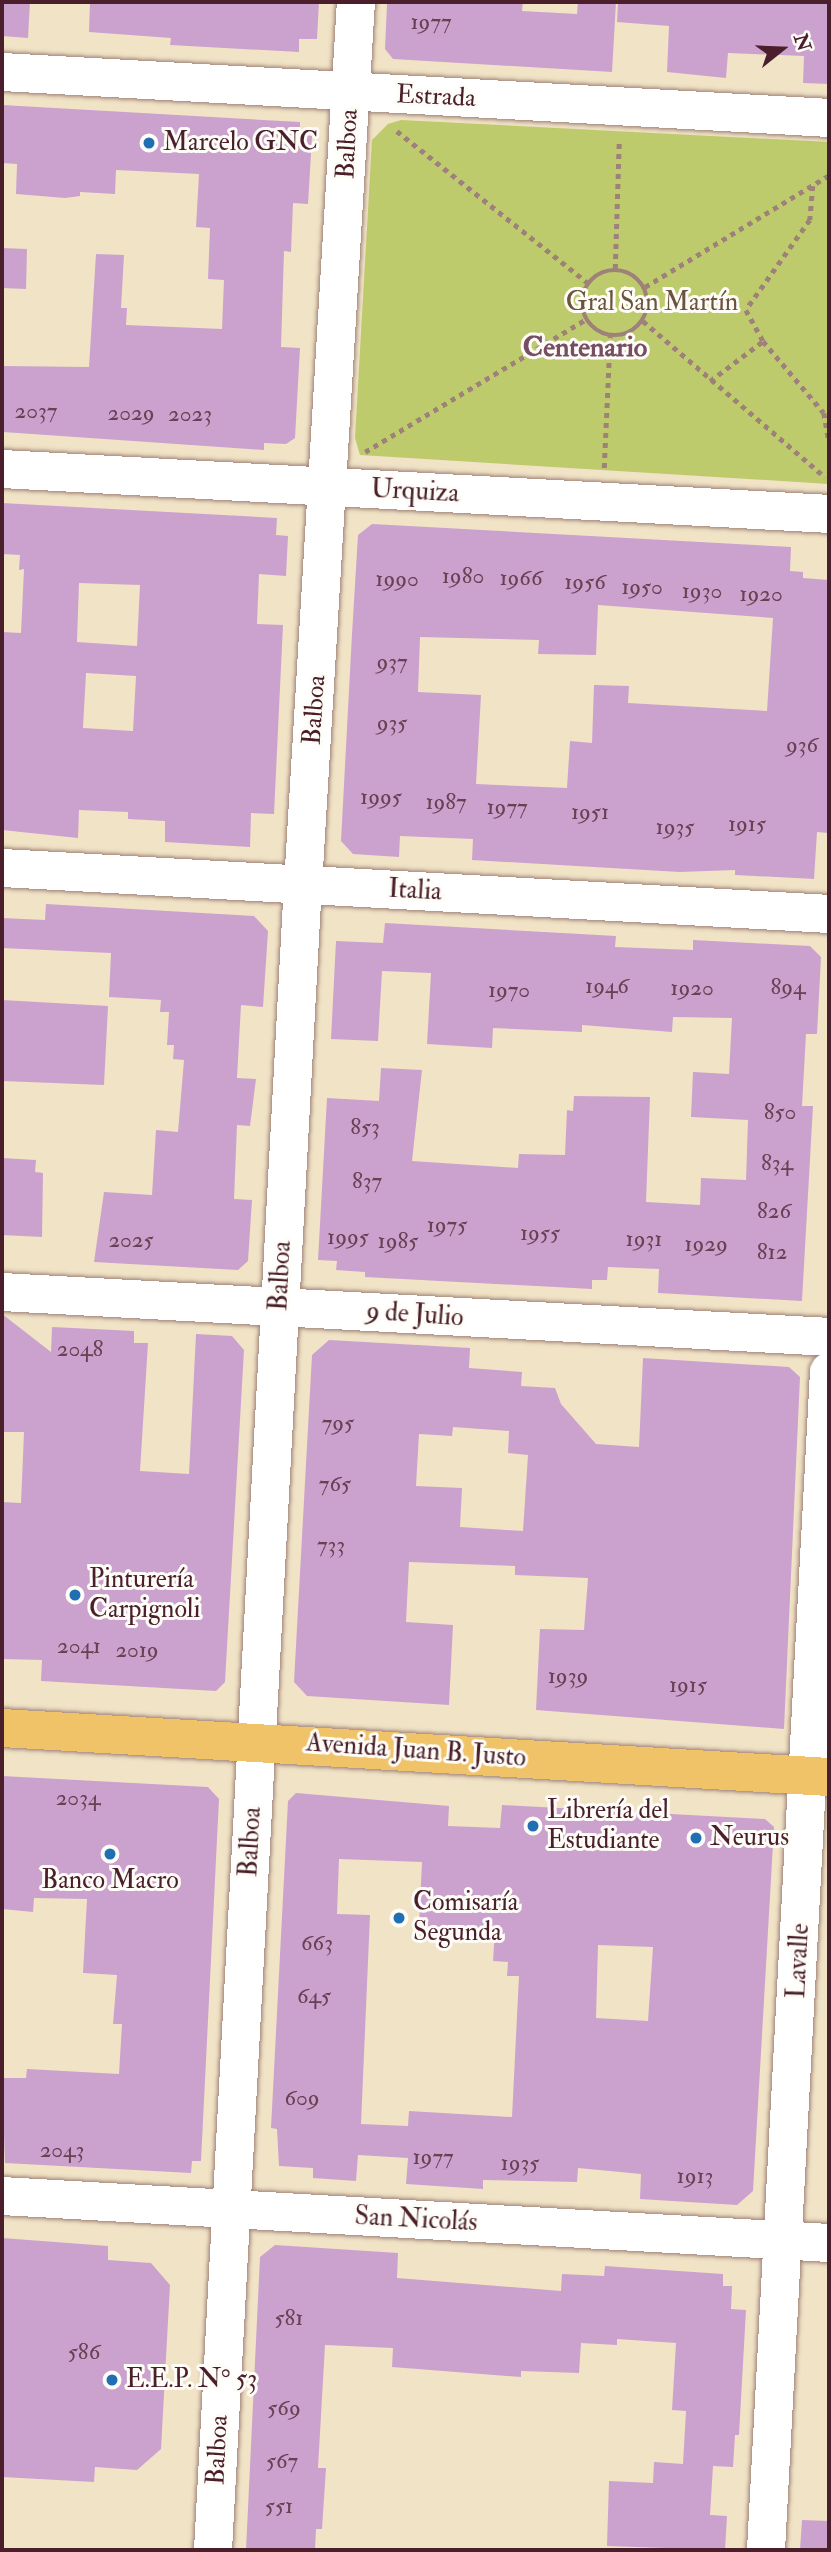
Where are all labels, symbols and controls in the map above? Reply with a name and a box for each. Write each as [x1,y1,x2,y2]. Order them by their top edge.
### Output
house number: 1977 [410,8,452,36]
north arrow [747,14,817,84]
text: N [788,31,816,54]
street label: Estrada [395,79,477,115]
street label: Balboa [331,108,365,180]
place label: Marcelo GNC [163,127,318,159]
marker: Marcelo GNC [141,135,157,151]
park label: Gral San Martín [566,287,738,319]
district label: Centenario [523,331,647,365]
house number: 2037 [15,397,57,425]
house number: 2029 [108,399,154,427]
house number: 2023 [168,400,212,428]
street label: Urquiza [370,474,460,510]
house number: 1980 [442,562,484,590]
house number: 1966 [499,564,543,592]
house number: 1990 [375,565,419,593]
house number: 1956 [564,568,606,596]
house number: 1950 [621,573,663,601]
house number: 1930 [682,577,722,605]
house number: 1920 [739,580,783,608]
house number: 937 [376,648,408,676]
street label: Balboa [297,674,333,746]
house number: 935 [377,709,407,737]
house number: 936 [786,731,818,759]
house number: 1995 [360,783,402,811]
house number: 1987 [425,788,467,816]
house number: 1977 [486,793,528,821]
house number: 1951 [571,798,609,826]
house number: 1915 [728,810,766,838]
house number: 1935 [656,813,694,841]
street label: Italia [387,874,443,908]
house number: 1946 [585,972,629,1000]
house number: 894 [771,973,805,1001]
house number: 1920 [670,974,714,1002]
house number: 1970 [488,976,530,1004]
house number: 850 [764,1098,796,1126]
house number: 853 [350,1113,380,1141]
house number: 834 [761,1149,793,1177]
house number: 837 [352,1167,382,1195]
house number: 826 [757,1197,791,1225]
house number: 1975 [427,1211,467,1239]
house number: 1955 [520,1219,560,1247]
house number: 1995 [327,1223,369,1251]
house number: 1931 [626,1225,662,1253]
house number: 2025 [108,1226,154,1254]
house number: 1985 [378,1227,418,1255]
house number: 1929 [684,1230,728,1258]
house number: 812 [757,1238,787,1266]
street label: Balboa [264,1240,298,1312]
street label: 9 de Julio [365,1296,465,1334]
house number: 2048 [57,1335,103,1363]
house number: 795 [322,1409,354,1437]
house number: 765 [319,1470,351,1498]
house number: 733 [317,1531,345,1559]
place label: Pinturería Carpignoli [89,1564,200,1626]
marker: Pinturería Carpignoli [67,1587,83,1603]
house number: 2041 [57,1632,101,1660]
house number: 2019 [115,1636,159,1664]
house number: 1939 [548,1662,588,1690]
house number: 1915 [669,1671,707,1699]
street label: Avenida Juan B. Justo [305,1728,527,1774]
house number: 2034 [56,1784,100,1812]
place label: Librería del Estudiante [547,1795,669,1856]
street label: Balboa [234,1806,268,1878]
marker: Librería del Estudiante [525,1818,541,1834]
place label: Neurus [710,1822,789,1854]
marker: Neurus [688,1830,704,1846]
marker: Banco Macro [102,1846,118,1862]
place label: Banco Macro [41,1865,179,1897]
place label: Comisaría Segunda [413,1887,519,1948]
marker: Comisaría Segunda [391,1910,407,1926]
street label: Lavalle [781,1923,817,1999]
house number: 663 [301,1929,333,1957]
house number: 645 [297,1982,331,2010]
house number: 609 [284,2084,320,2112]
house number: 2043 [40,2136,84,2164]
house number: 1977 [412,2143,454,2171]
house number: 1935 [501,2149,539,2177]
house number: 1913 [677,2162,713,2190]
street label: San Nicolás [354,2201,478,2239]
house number: 581 [274,2304,304,2332]
house number: 586 [68,2338,100,2366]
place label: E.E.P. N° 53 [126,2364,257,2396]
marker: E.E.P. N° 53 [104,2372,120,2388]
house number: 569 [267,2394,301,2422]
street label: Balboa [201,2414,235,2486]
house number: 567 [266,2447,298,2475]
house number: 551 [265,2492,293,2520]

